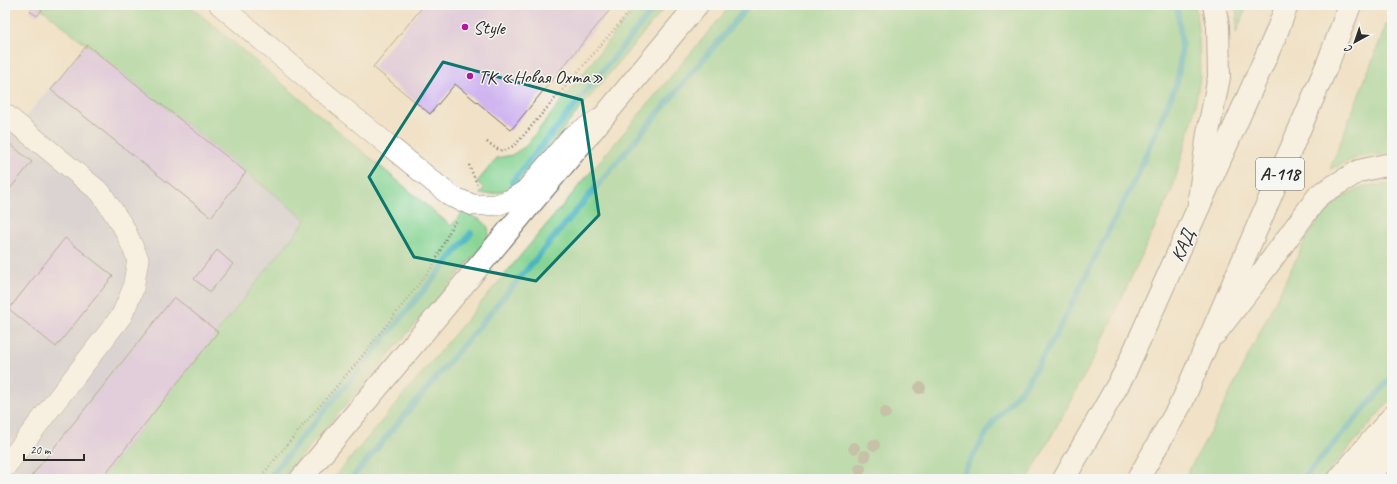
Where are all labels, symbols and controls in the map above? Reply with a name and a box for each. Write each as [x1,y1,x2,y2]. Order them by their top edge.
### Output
place label: Style [473,16,507,40]
marker: Style [460,22,470,32]
north arrow [1335,22,1375,62]
text: С [1341,42,1355,57]
place label: ТК «Новая Охта» [478,65,603,89]
marker: ТК «Новая Охта» [465,71,475,81]
road number: А-118 [1256,158,1304,190]
street label: КАД [1165,224,1201,265]
scale bar [24,436,84,462]
text: 20 m [30,442,52,458]

